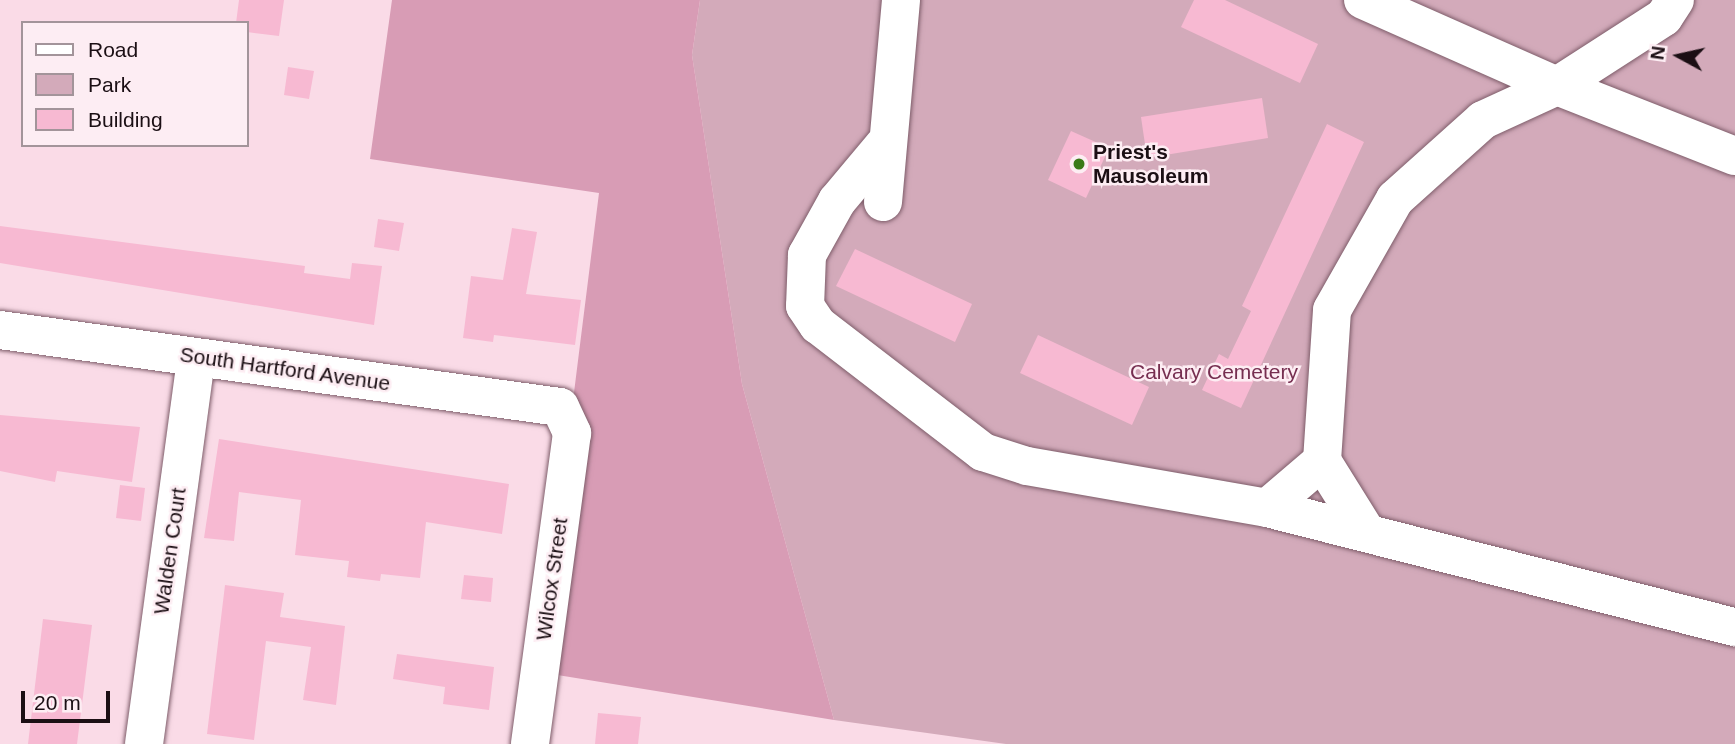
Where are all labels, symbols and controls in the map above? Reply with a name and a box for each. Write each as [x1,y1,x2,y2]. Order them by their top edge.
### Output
legend [21,21,248,147]
north arrow [1644,21,1714,91]
text: Road [88,38,138,61]
text: N [1646,45,1669,61]
text: Park [88,73,131,96]
text: Building [88,108,163,131]
place label: Priest's Mausoleum [1093,139,1209,189]
marker: Priest's Mausoleum [1071,156,1087,172]
street label: South Hartford Avenue [178,342,392,396]
park label: Calvary Cemetery [1130,359,1298,385]
street label: Walden Court [149,486,191,616]
street label: Wilcox Street [531,516,573,642]
scale bar [24,678,114,722]
text: 20 m [34,691,81,714]

